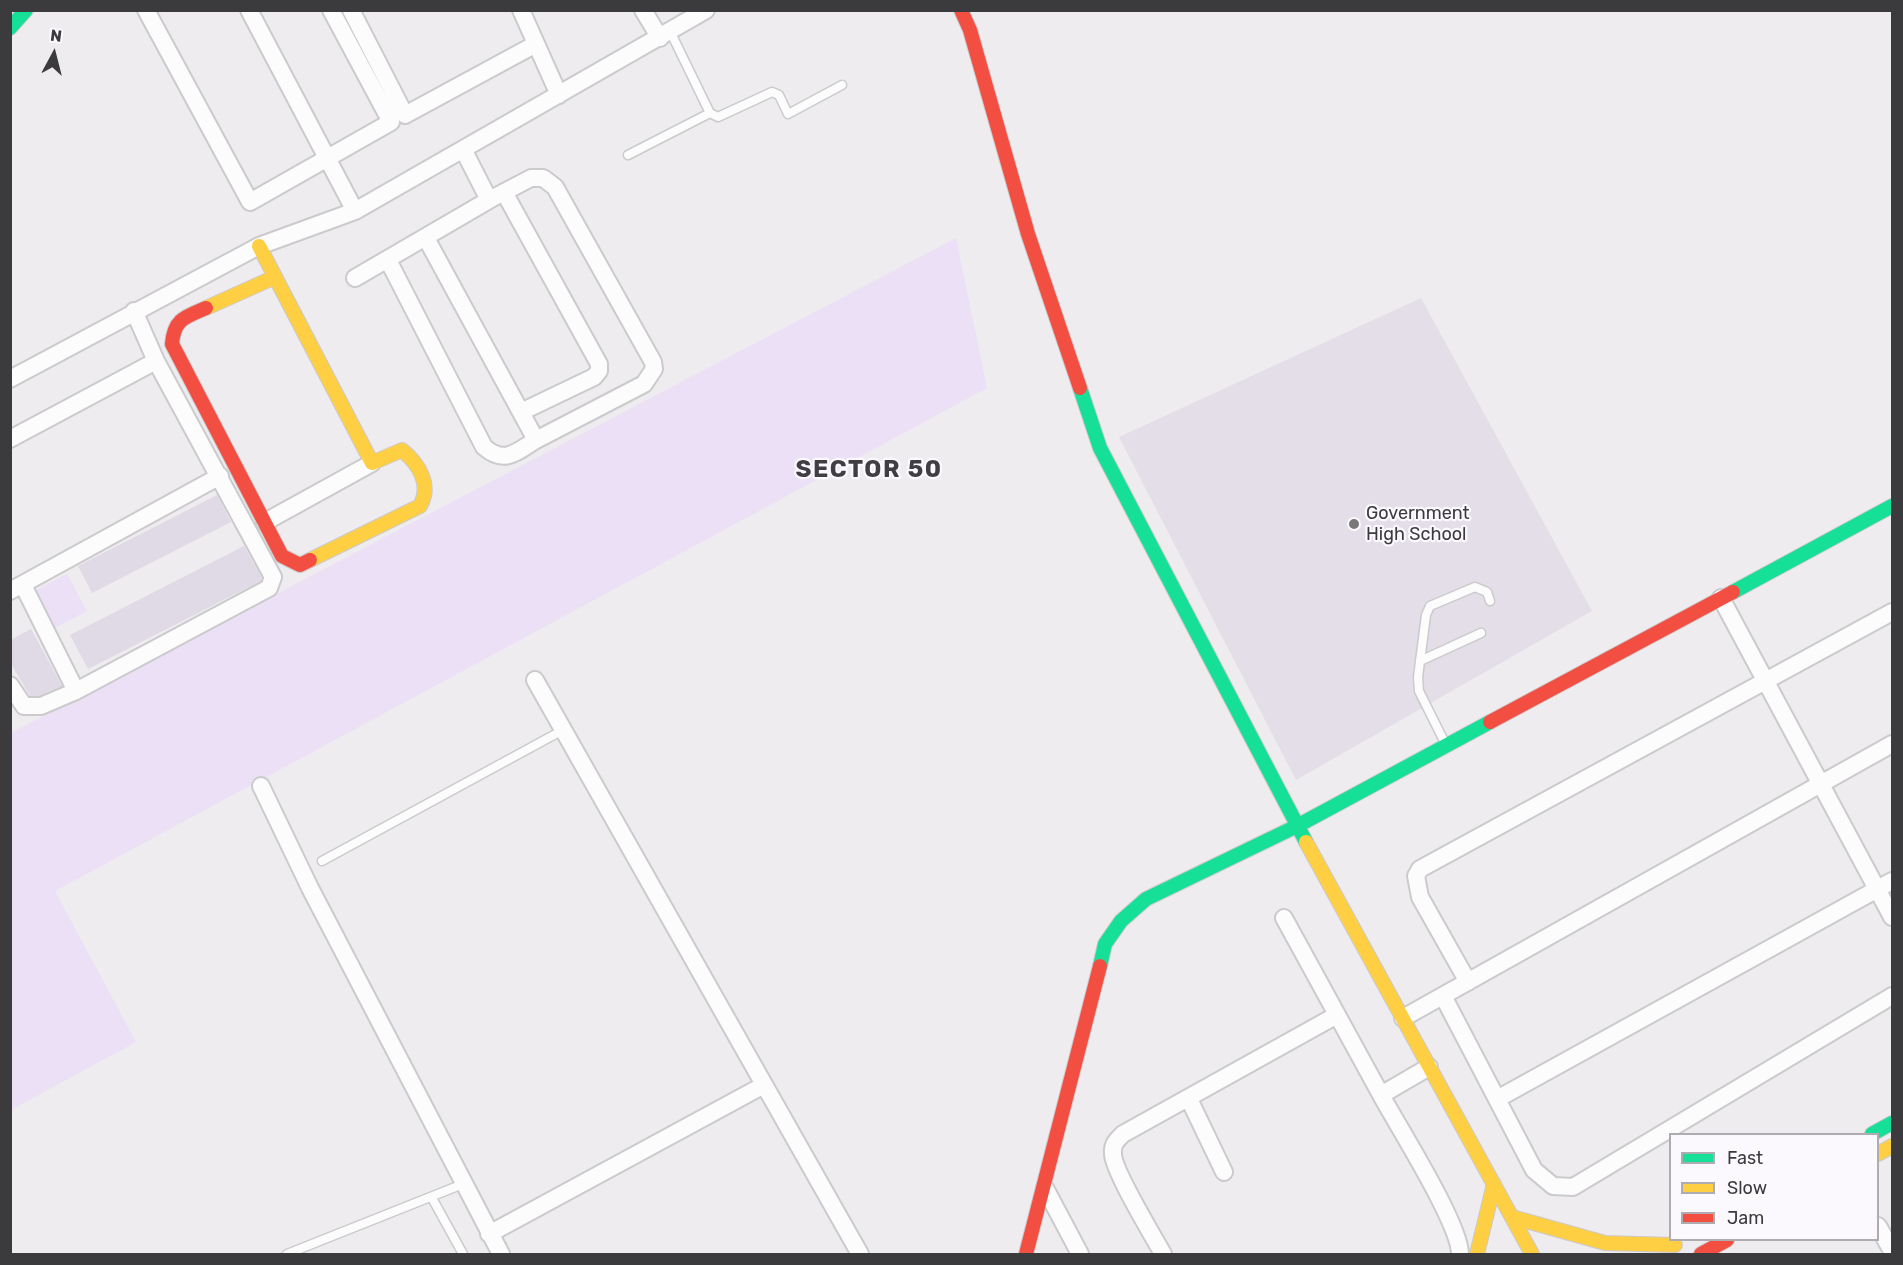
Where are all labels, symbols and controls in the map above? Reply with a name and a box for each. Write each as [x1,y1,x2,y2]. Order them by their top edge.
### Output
north arrow [24,24,84,84]
text: N [49,26,63,46]
district label: SECTOR 50 [796,456,942,484]
place label: Government High School [1366,503,1470,546]
marker: Government High School [1347,517,1361,531]
legend [1669,1133,1879,1241]
text: Fast [1727,1147,1763,1169]
text: Slow [1727,1177,1767,1199]
text: Jam [1727,1207,1764,1229]

